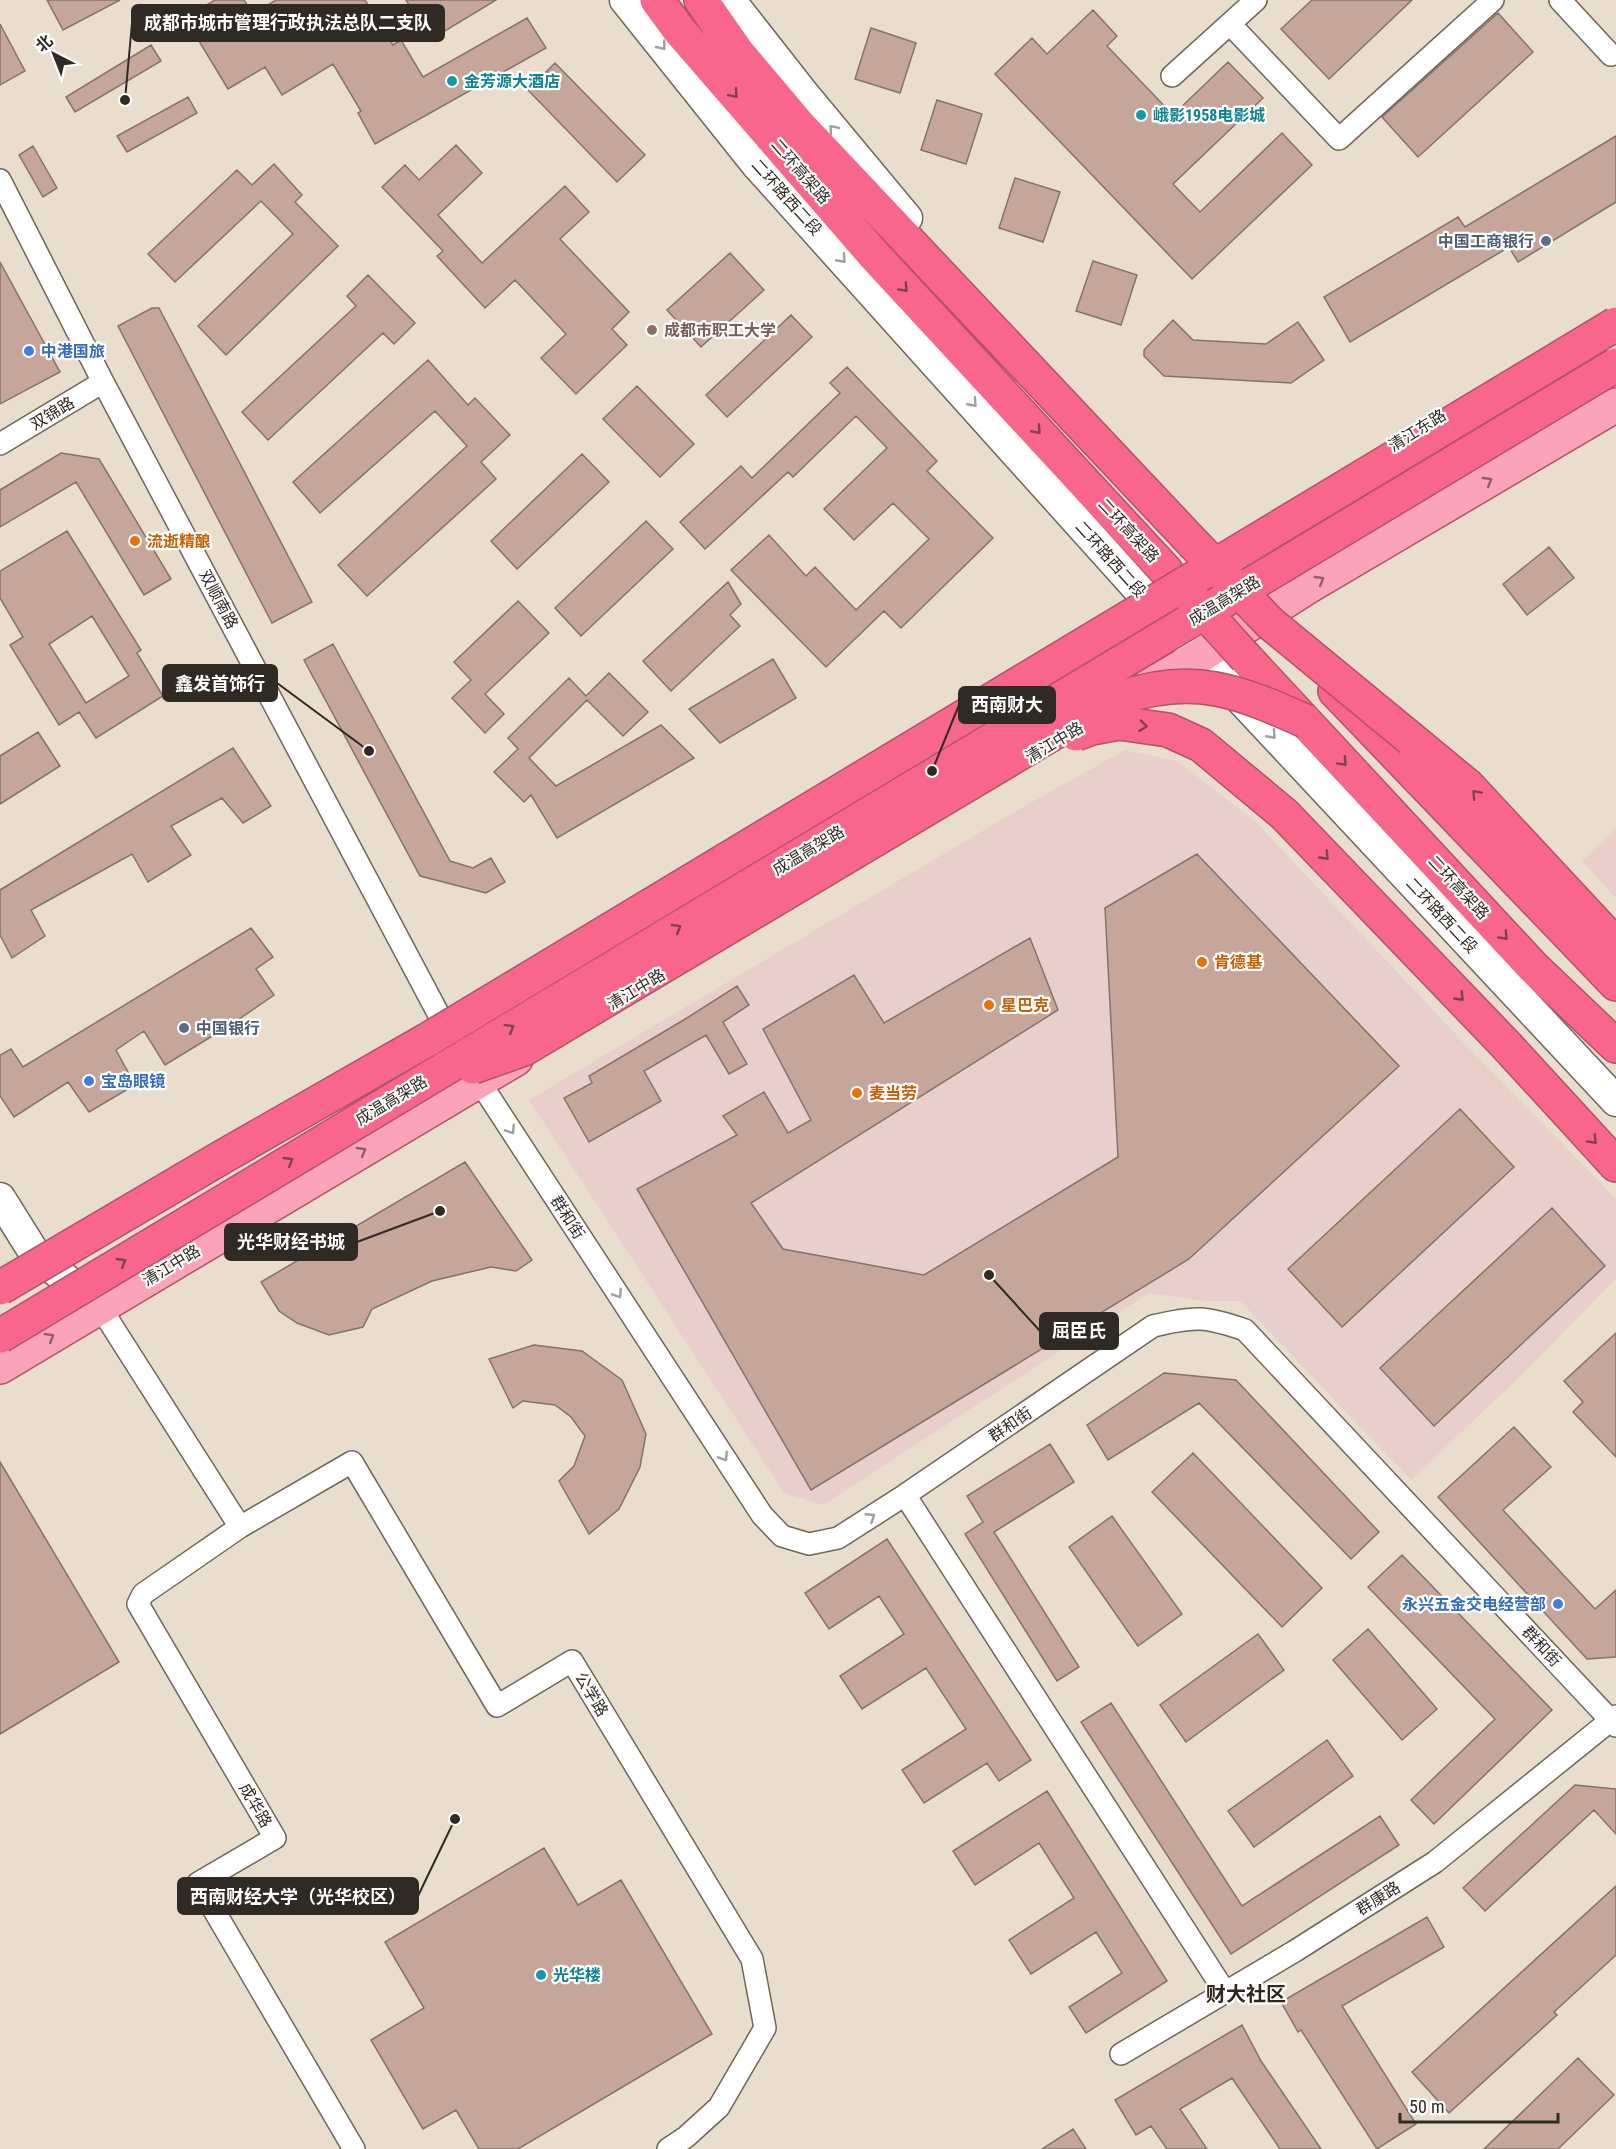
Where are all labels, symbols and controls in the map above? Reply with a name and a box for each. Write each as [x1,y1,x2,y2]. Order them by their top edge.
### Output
callout: 成都市城市管理行政执法总队二支队 [132,5,444,41]
text: 成都市城市管理行政执法总队二支队 [144,12,432,33]
north arrow [24,24,84,84]
text: 北 [32,31,57,56]
one-way arrow [654,39,665,50]
place label: 金芳源大酒店 [464,72,560,91]
marker: 金芳源大酒店 [445,74,459,88]
one-way arrow [727,87,738,98]
place label: 峨影1958电影城 [1153,106,1265,125]
marker: 峨影1958电影城 [1134,108,1148,122]
one-way arrow [829,125,840,136]
street label: 二环高架路 [767,135,834,208]
street label: 二环路西二段 [747,155,826,239]
place label: 中国工商银行 [1438,232,1534,251]
marker: 中国工商银行 [1539,234,1553,248]
one-way arrow [835,252,846,262]
one-way arrow [897,280,908,291]
place label: 成都市职工大学 [664,321,776,340]
marker: 成都市职工大学 [645,323,659,337]
place label: 中港国旅 [41,342,105,361]
marker: 中港国旅 [22,344,36,358]
street label: 双锦路 [27,393,78,434]
one-way arrow [966,396,977,407]
street label: 清江东路 [1385,405,1449,455]
one-way arrow [1030,424,1041,434]
one-way arrow [1482,476,1492,488]
street label: 二环高架路 [1094,495,1163,566]
street label: 二环路西二段 [1071,517,1150,601]
place label: 流逝精酿 [147,532,211,551]
marker: 流逝精酿 [128,534,142,548]
street label: 双顺南路 [195,567,242,632]
street label: 成温高架路 [1185,572,1263,629]
one-way arrow [1314,576,1324,587]
callout: 鑫发首饰行 [163,665,277,701]
text: 鑫发首饰行 [175,673,265,694]
callout: 西南财大 [959,687,1055,723]
text: 西南财大 [971,694,1043,715]
street label: 清江中路 [1022,718,1087,767]
one-way arrow [1138,720,1147,732]
one-way arrow [1265,728,1276,739]
one-way arrow [1336,755,1347,766]
one-way arrow [1472,791,1483,801]
street label: 成温高架路 [769,822,847,879]
one-way arrow [1318,850,1329,860]
street label: 二环高架路 [1424,852,1493,923]
street label: 二环路西二段 [1402,874,1481,957]
one-way arrow [671,923,681,935]
one-way arrow [1497,929,1508,939]
place label: 肯德基 [1214,953,1263,972]
marker: 肯德基 [1195,955,1209,969]
street label: 清江中路 [604,965,669,1014]
one-way arrow [1452,990,1463,1001]
place label: 星巴克 [1001,996,1049,1015]
marker: 星巴克 [982,998,996,1012]
place label: 中国银行 [196,1019,260,1038]
marker: 中国银行 [177,1021,191,1035]
one-way arrow [504,1024,514,1036]
place label: 宝岛眼镜 [101,1072,165,1091]
street label: 成温高架路 [352,1072,430,1129]
marker: 宝岛眼镜 [82,1074,96,1088]
place label: 麦当劳 [869,1084,917,1103]
marker: 麦当劳 [850,1086,864,1100]
one-way arrow [504,1123,515,1134]
one-way arrow [1586,1133,1597,1143]
one-way arrow [356,1147,366,1158]
one-way arrow [283,1157,293,1169]
street label: 群和街 [547,1192,589,1243]
callout: 光华财经书城 [225,1224,357,1260]
text: 光华财经书城 [237,1231,345,1252]
street label: 清江中路 [139,1241,204,1290]
one-way arrow [116,1257,126,1269]
one-way arrow [610,1287,621,1298]
callout: 屈臣氏 [1040,1313,1118,1349]
text: 屈臣氏 [1052,1320,1106,1341]
one-way arrow [44,1332,54,1344]
street label: 群和街 [985,1403,1035,1446]
one-way arrow [717,1451,729,1461]
one-way arrow [865,1512,875,1524]
place label: 永兴五金交电经营部 [1402,1595,1546,1614]
marker: 永兴五金交电经营部 [1551,1597,1565,1611]
street label: 群和街 [1518,1622,1565,1670]
street label: 公学路 [571,1669,612,1720]
street label: 成华路 [235,1780,276,1831]
callout: 西南财经大学（光华校区） [178,1878,418,1914]
street label: 群康路 [1353,1878,1404,1919]
text: 西南财经大学（光华校区） [190,1886,406,1907]
place label: 光华楼 [553,1966,601,1985]
marker: 光华楼 [534,1968,548,1982]
district label: 财大社区 [1206,1982,1286,2006]
scale bar [1400,2086,1558,2124]
text: 50 m [1409,2096,1444,2117]

